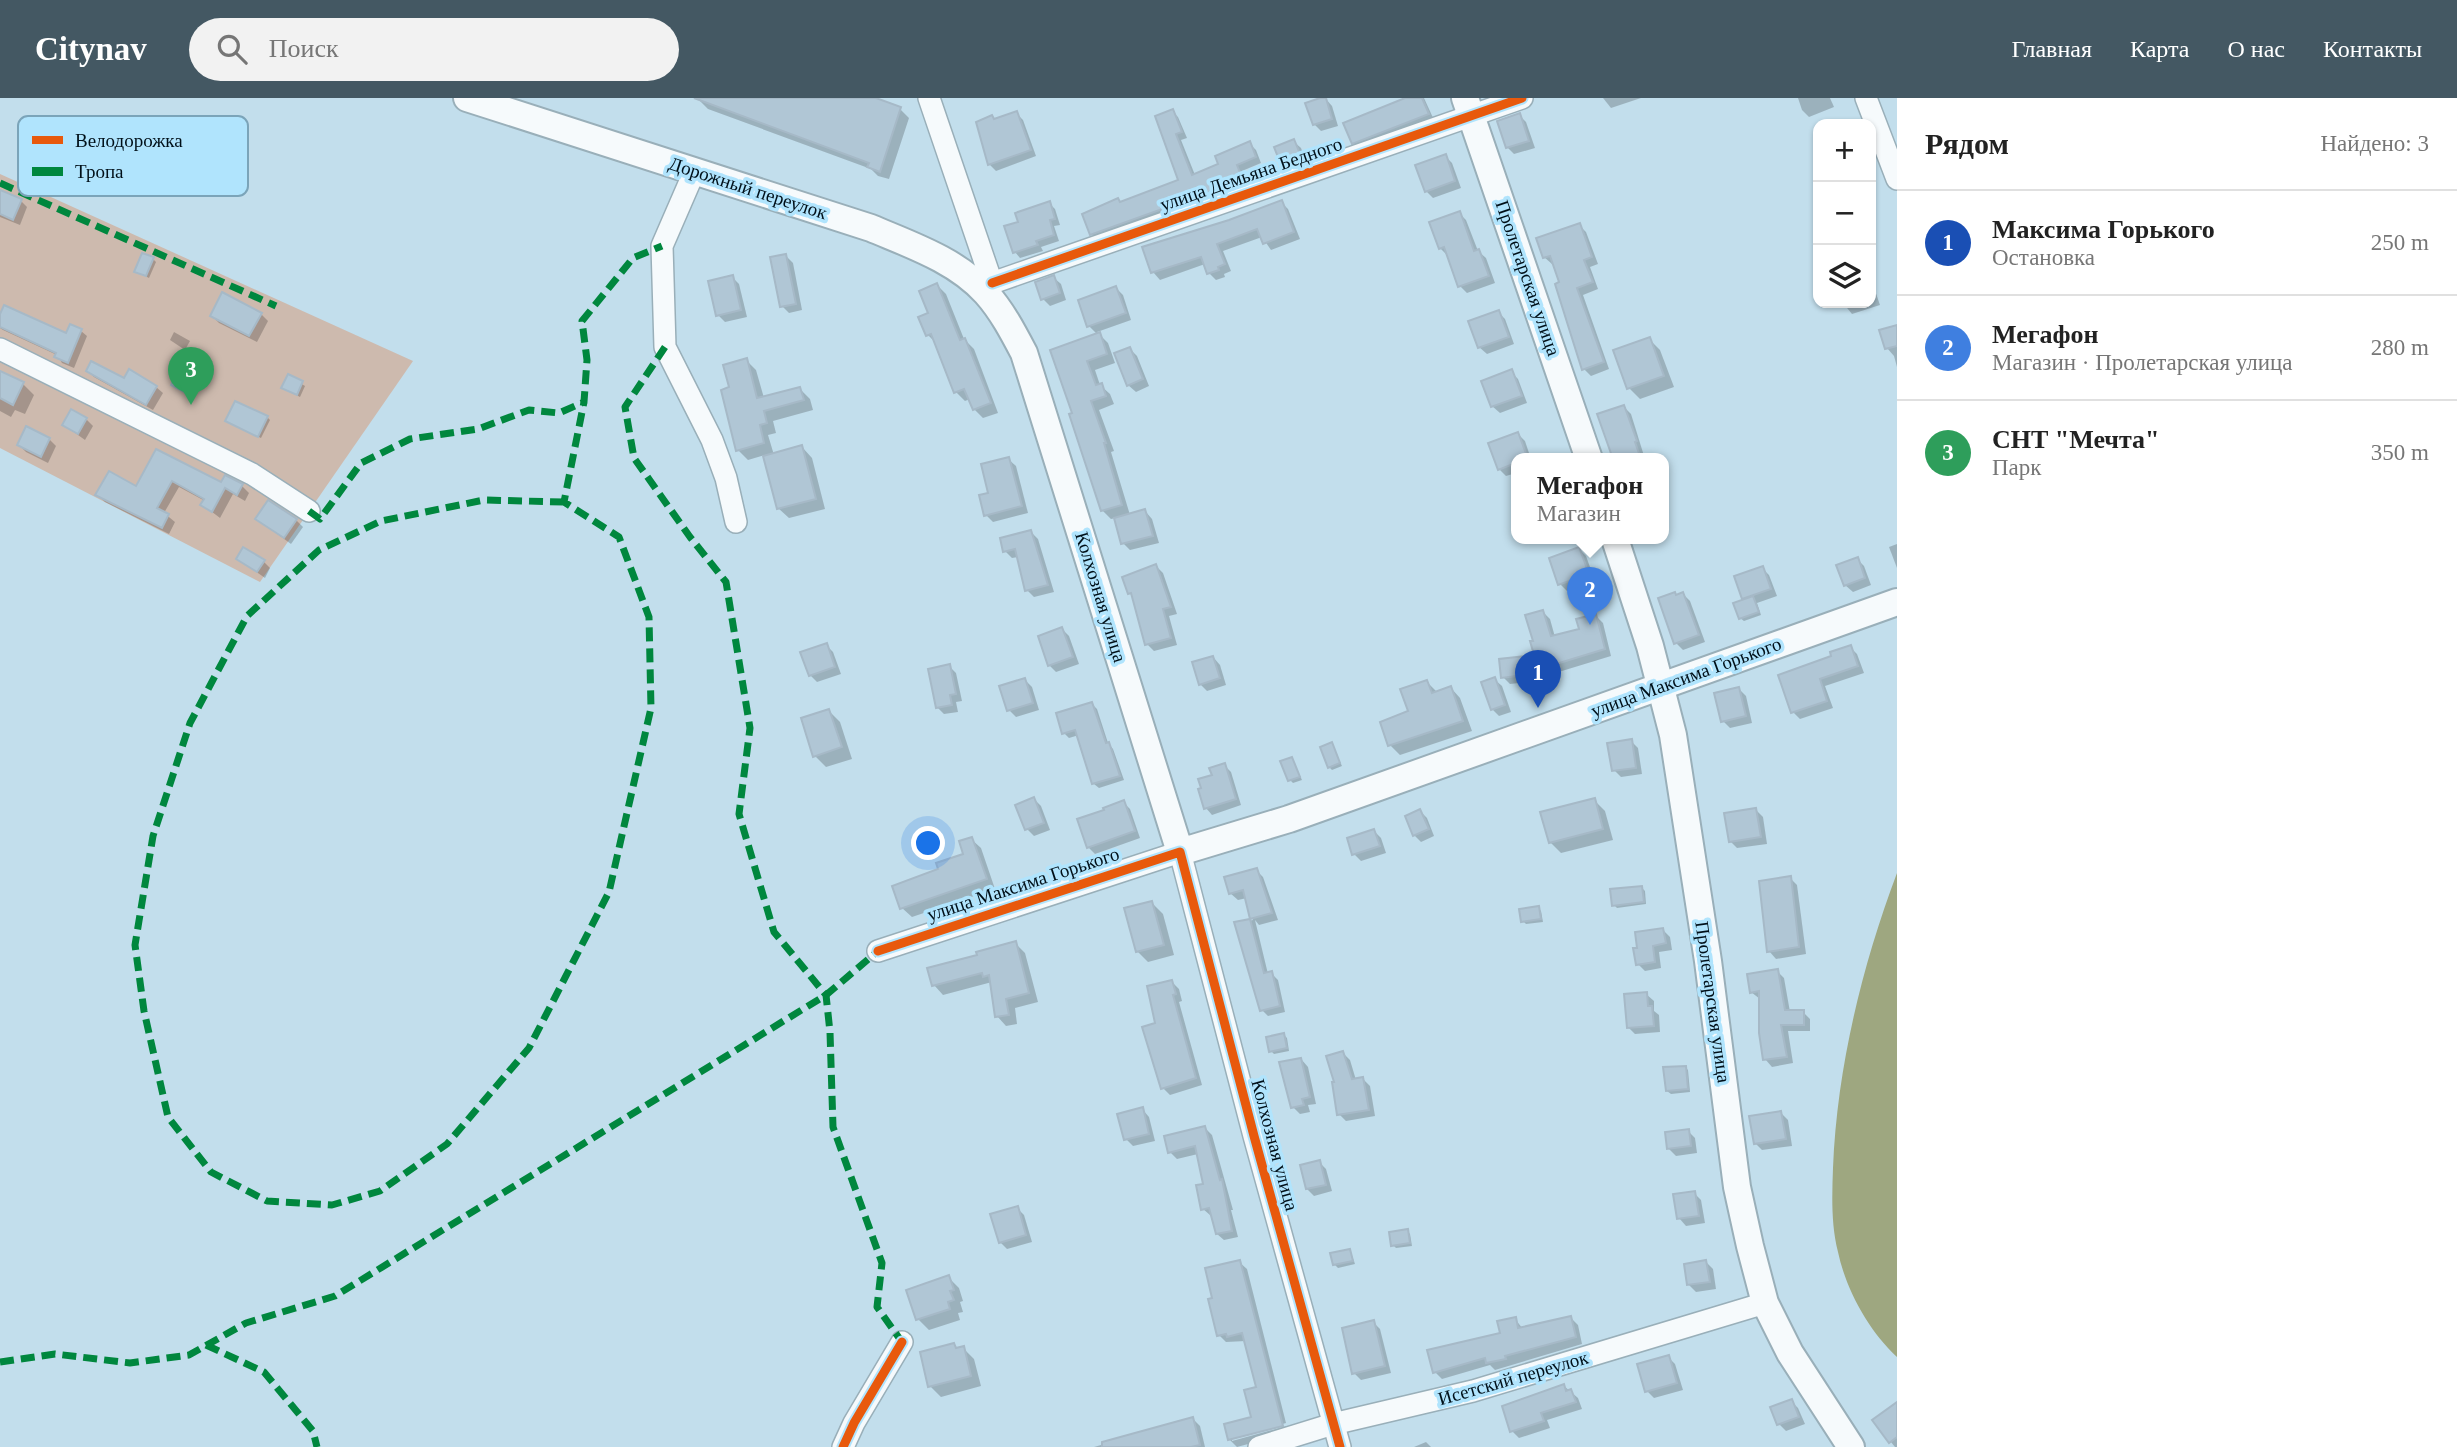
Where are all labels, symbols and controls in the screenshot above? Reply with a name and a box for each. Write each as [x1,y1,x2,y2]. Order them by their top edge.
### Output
search box [189,18,679,81]
icon: search [213,30,251,68]
text: Citynav [35,31,147,67]
text: Поиск [269,34,339,63]
text: Главная [2011,36,2092,62]
text: Карта [2130,36,2189,62]
text: О нас [2227,36,2285,62]
text: Контакты [2323,36,2422,62]
legend [18,116,248,196]
map controls [1813,119,1876,308]
button: + [1813,119,1876,182]
text: Рядом [1925,127,2009,160]
text: Велодорожка [75,130,183,151]
text: Найдено: 3 [2321,131,2429,156]
street label: улица Демьяна Бедного [1157,133,1345,215]
street label: Дорожный переулок [666,153,830,224]
text: Тропа [75,161,124,182]
button: − [1813,182,1876,245]
street label: Пролетарская улица [1492,197,1565,359]
text: Максима Горького [1992,215,2215,244]
text: 1 [1942,230,1954,255]
text: 250 m [2371,230,2429,255]
button: layers [1813,245,1876,308]
text: Остановка [1992,245,2095,270]
text: Мегафон [1992,320,2099,349]
text: 2 [1942,335,1954,360]
text: 280 m [2371,335,2429,360]
pin: 3 [168,347,214,405]
text: Магазин · Пролетарская улица [1992,350,2293,375]
text: СНТ "Мечта" [1992,425,2160,454]
text: 3 [1942,440,1954,465]
text: 350 m [2371,440,2429,465]
popup [1511,453,1669,544]
text: Парк [1992,455,2042,480]
text: Мегафон [1537,471,1643,500]
text: Магазин [1537,501,1621,526]
street label: Колхозная улица [1071,529,1131,665]
pin: 2 [1567,567,1613,625]
street label: улица Максима Горького [1588,633,1784,721]
pin: 1 [1515,650,1561,708]
your location [911,826,945,860]
street label: улица Максима Горького [924,843,1122,925]
street label: Пролетарская улица [1691,920,1735,1085]
street label: Колхозная улица [1247,1077,1303,1214]
street label: Исетский переулок [1436,1346,1591,1409]

